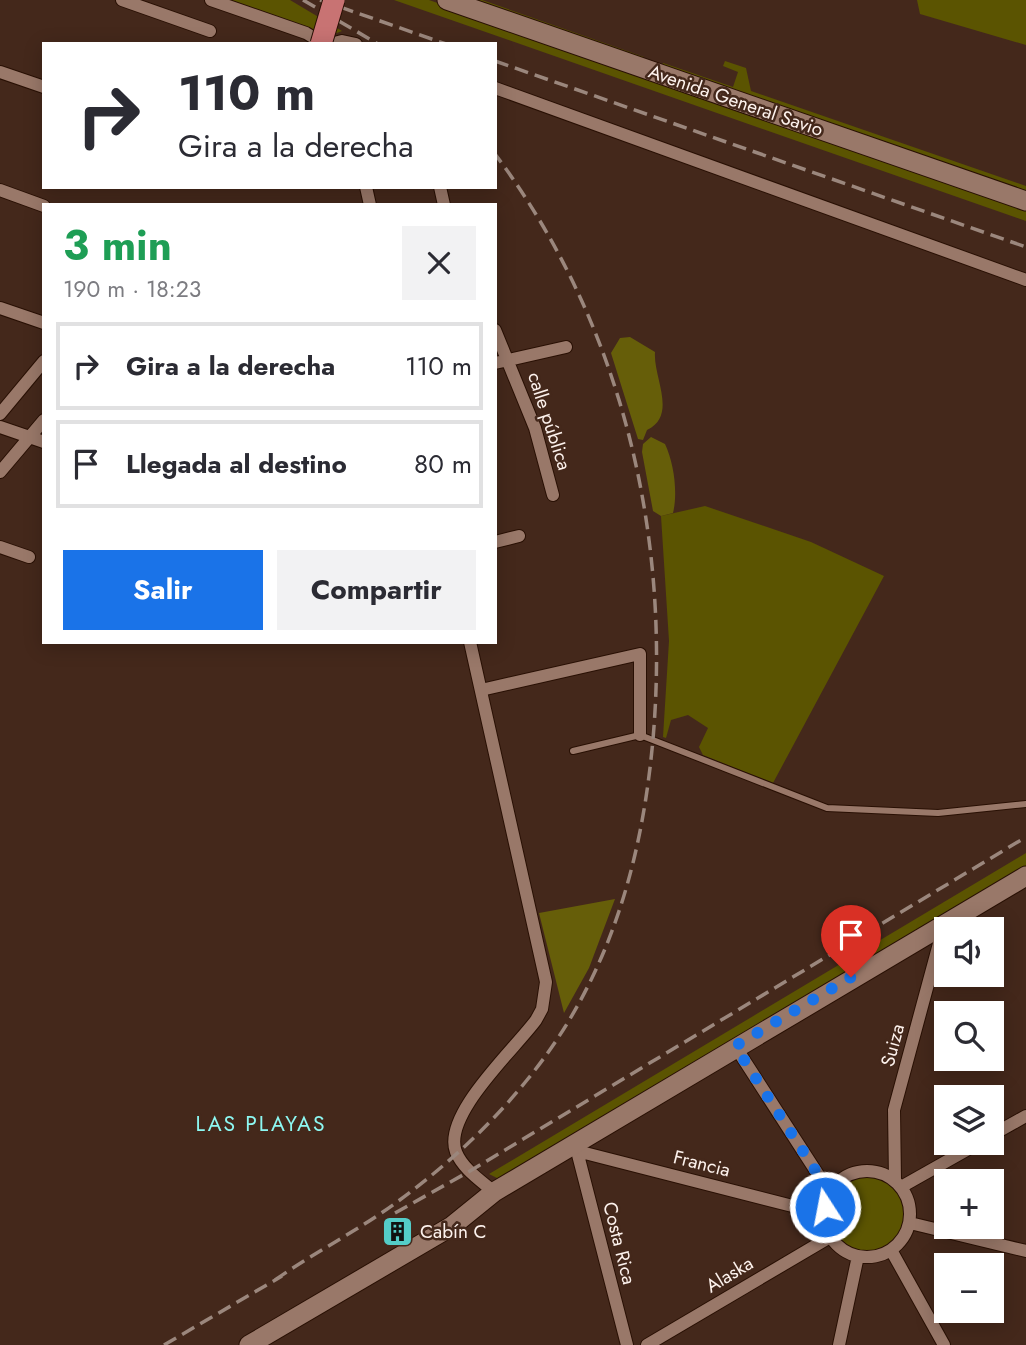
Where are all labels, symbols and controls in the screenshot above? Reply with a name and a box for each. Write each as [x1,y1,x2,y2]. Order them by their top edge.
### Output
text: 110 m [178,58,315,128]
street label: Avenida General Savio [645,58,827,143]
icon: right [63,70,154,161]
text: Gira a la derecha [178,123,414,169]
text: 3 min [63,215,172,276]
button: close [402,226,476,300]
text: 190 m · 18:23 [63,272,201,306]
icon: right [67,347,105,385]
text: Gira a la derecha [126,347,335,385]
text: 110 m [405,347,472,385]
street label: calle pública [521,369,578,474]
icon: arrive [67,445,105,483]
text: Llegada al destino [126,445,347,483]
text: 80 m [414,445,472,483]
button: Salir [63,550,263,630]
button: Compartir [277,550,476,630]
pin [821,905,881,977]
icon: arrive [832,916,870,954]
map controls [934,917,1004,1323]
button: sound [934,917,1004,987]
button: search [934,1001,1004,1071]
street label: Suiza [874,1021,911,1069]
button: layers [934,1085,1004,1155]
district label: LAS PLAYAS [196,1109,326,1139]
street label: Francia [671,1143,733,1184]
button: + [934,1169,1004,1239]
position arrow [788,1170,862,1244]
street label: Costa Rica [596,1199,643,1287]
building icon: Cabín C [380,1214,414,1248]
place label: Cabín C [420,1218,487,1245]
street label: Alaska [700,1250,758,1299]
button: − [934,1253,1004,1323]

